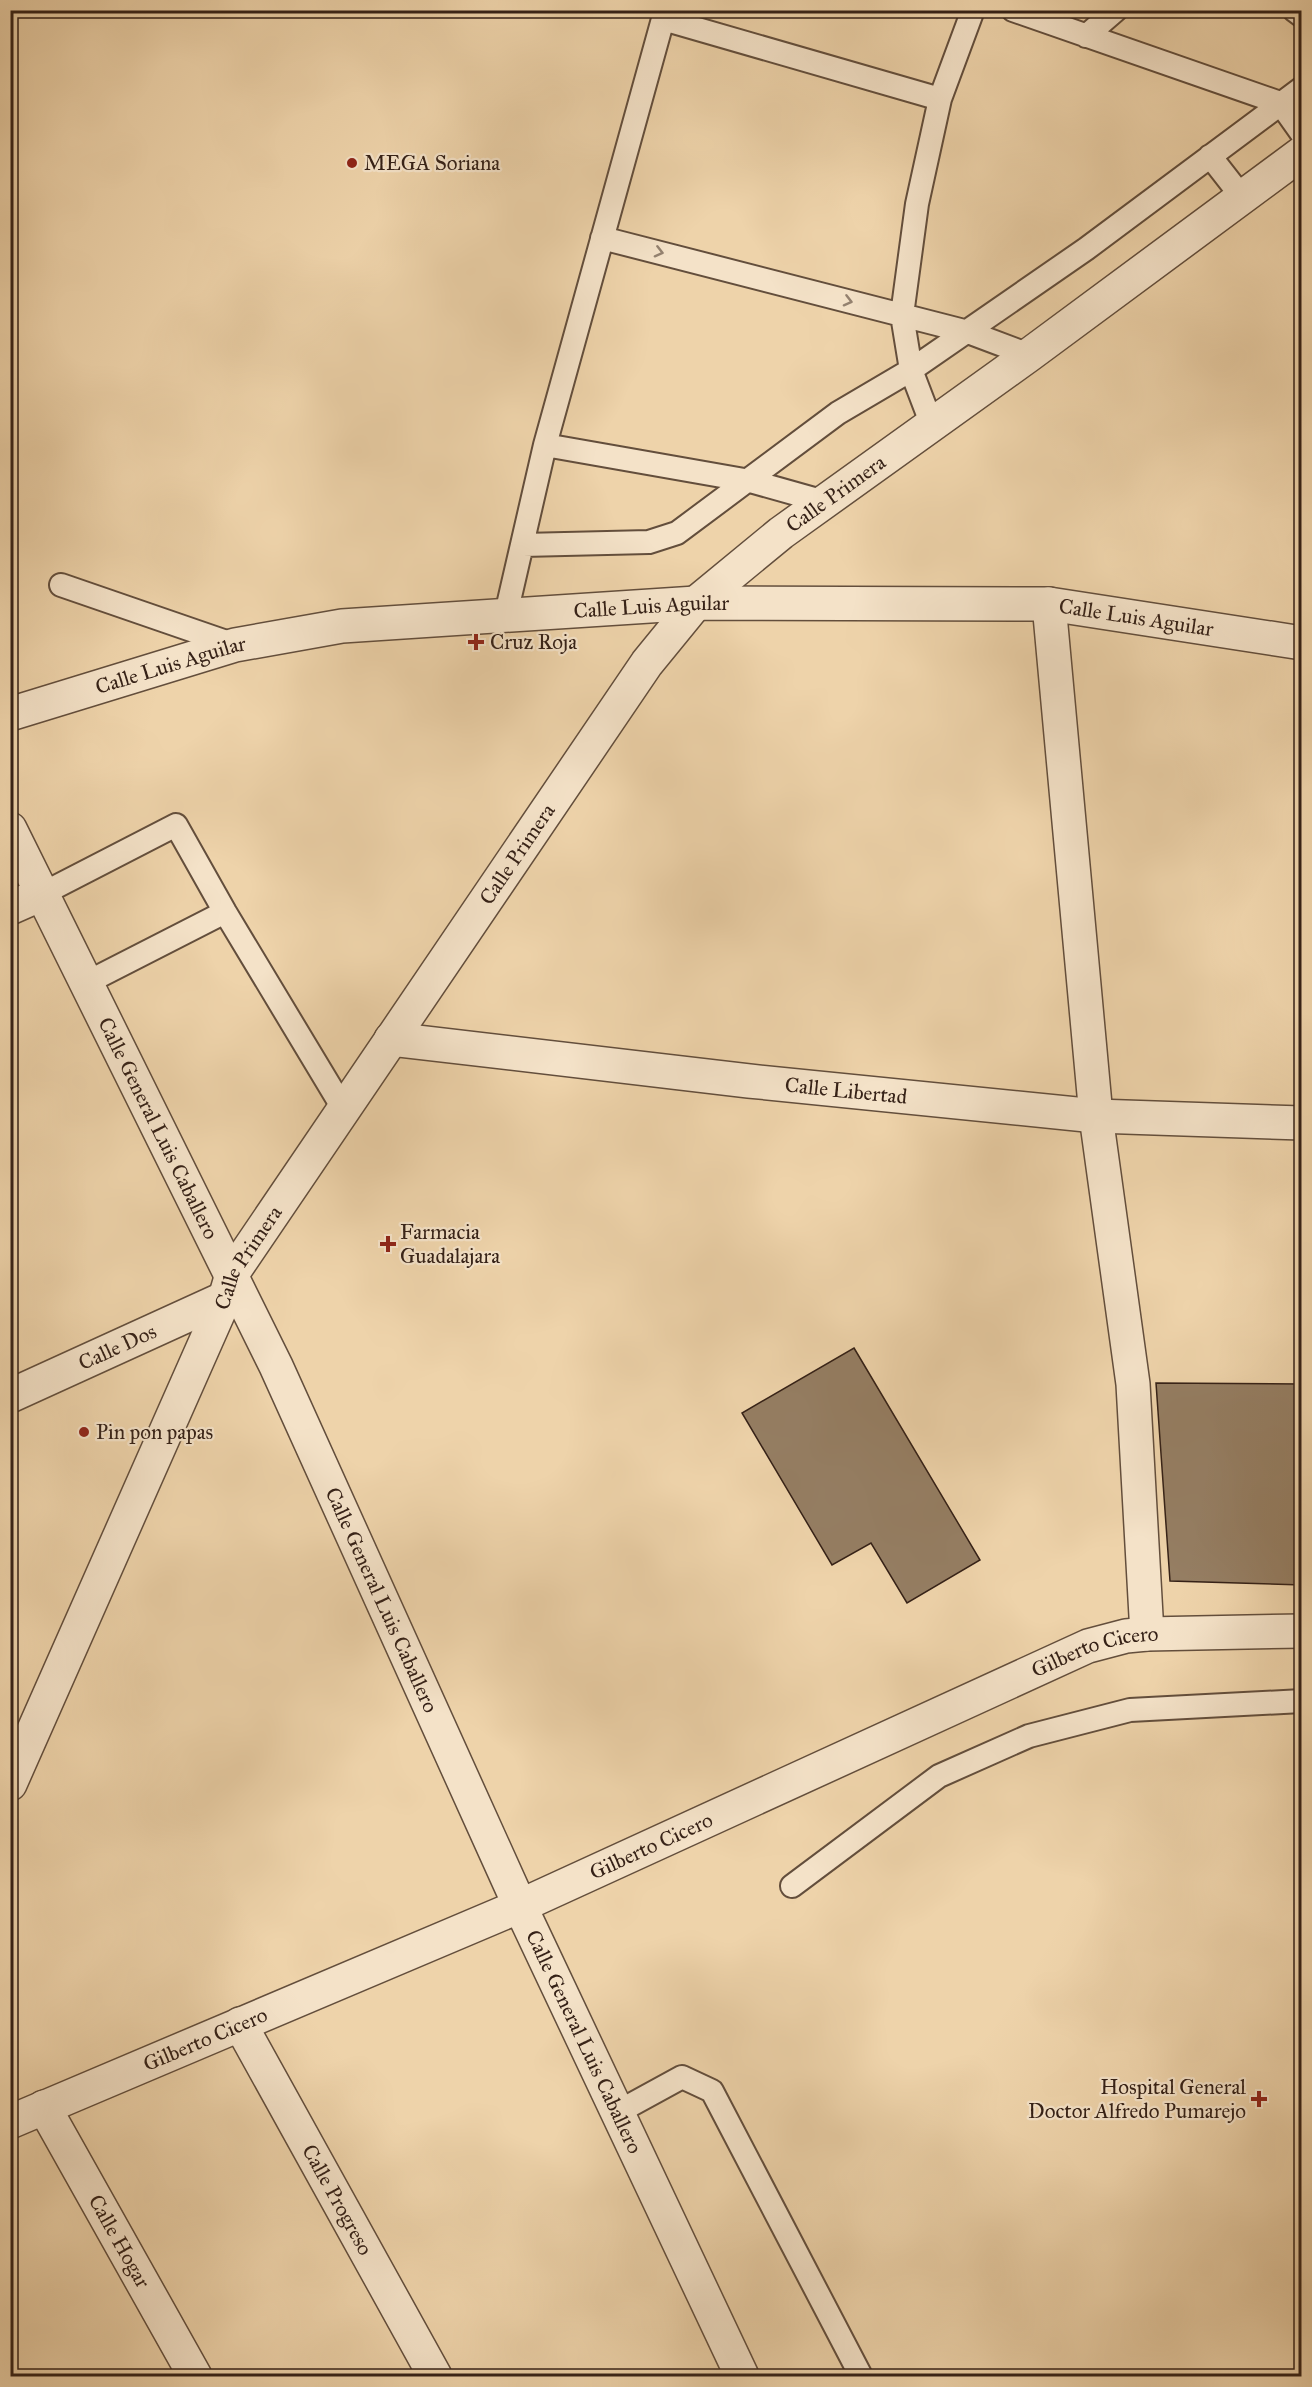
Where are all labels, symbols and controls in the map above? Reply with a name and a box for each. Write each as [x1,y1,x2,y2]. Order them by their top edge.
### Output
place label: MEGA Soriana [364,150,500,176]
marker: MEGA Soriana [345,156,359,170]
one-way arrow [654,245,664,258]
one-way arrow [842,294,852,306]
street label: Calle Primera [781,449,891,538]
street label: Calle Luis Aguilar [573,590,729,624]
street label: Calle Luis Aguilar [1057,593,1215,642]
place label: Cruz Roja [490,629,577,655]
street label: Calle Luis Aguilar [92,630,248,700]
marker: Cruz Roja [467,633,485,651]
street label: Calle Primera [474,799,561,910]
street label: Calle General Luis Caballero [92,1013,224,1244]
street label: Calle Libertad [784,1072,909,1110]
street label: Calle Primera [208,1201,288,1314]
place label: Farmacia Guadalajara [400,1219,500,1269]
marker: Farmacia Guadalajara [381,1237,395,1251]
street label: Calle Dos [74,1318,160,1376]
place label: Pin pon papas [96,1419,213,1445]
marker: Pin pon papas [77,1425,91,1439]
street label: Calle General Luis Caballero [320,1483,444,1717]
street label: Gilberto Cicero [1027,1621,1159,1683]
street label: Gilberto Cicero [585,1807,717,1885]
street label: Calle General Luis Caballero [520,1926,648,2158]
street label: Gilberto Cicero [139,2001,272,2077]
place label: Hospital General Doctor Alfredo Pumarejo [1028,2074,1246,2124]
marker: Hospital General Doctor Alfredo Pumarejo [1250,2090,1268,2108]
street label: Calle Progreso [296,2140,379,2260]
street label: Calle Hogar [83,2190,156,2293]

